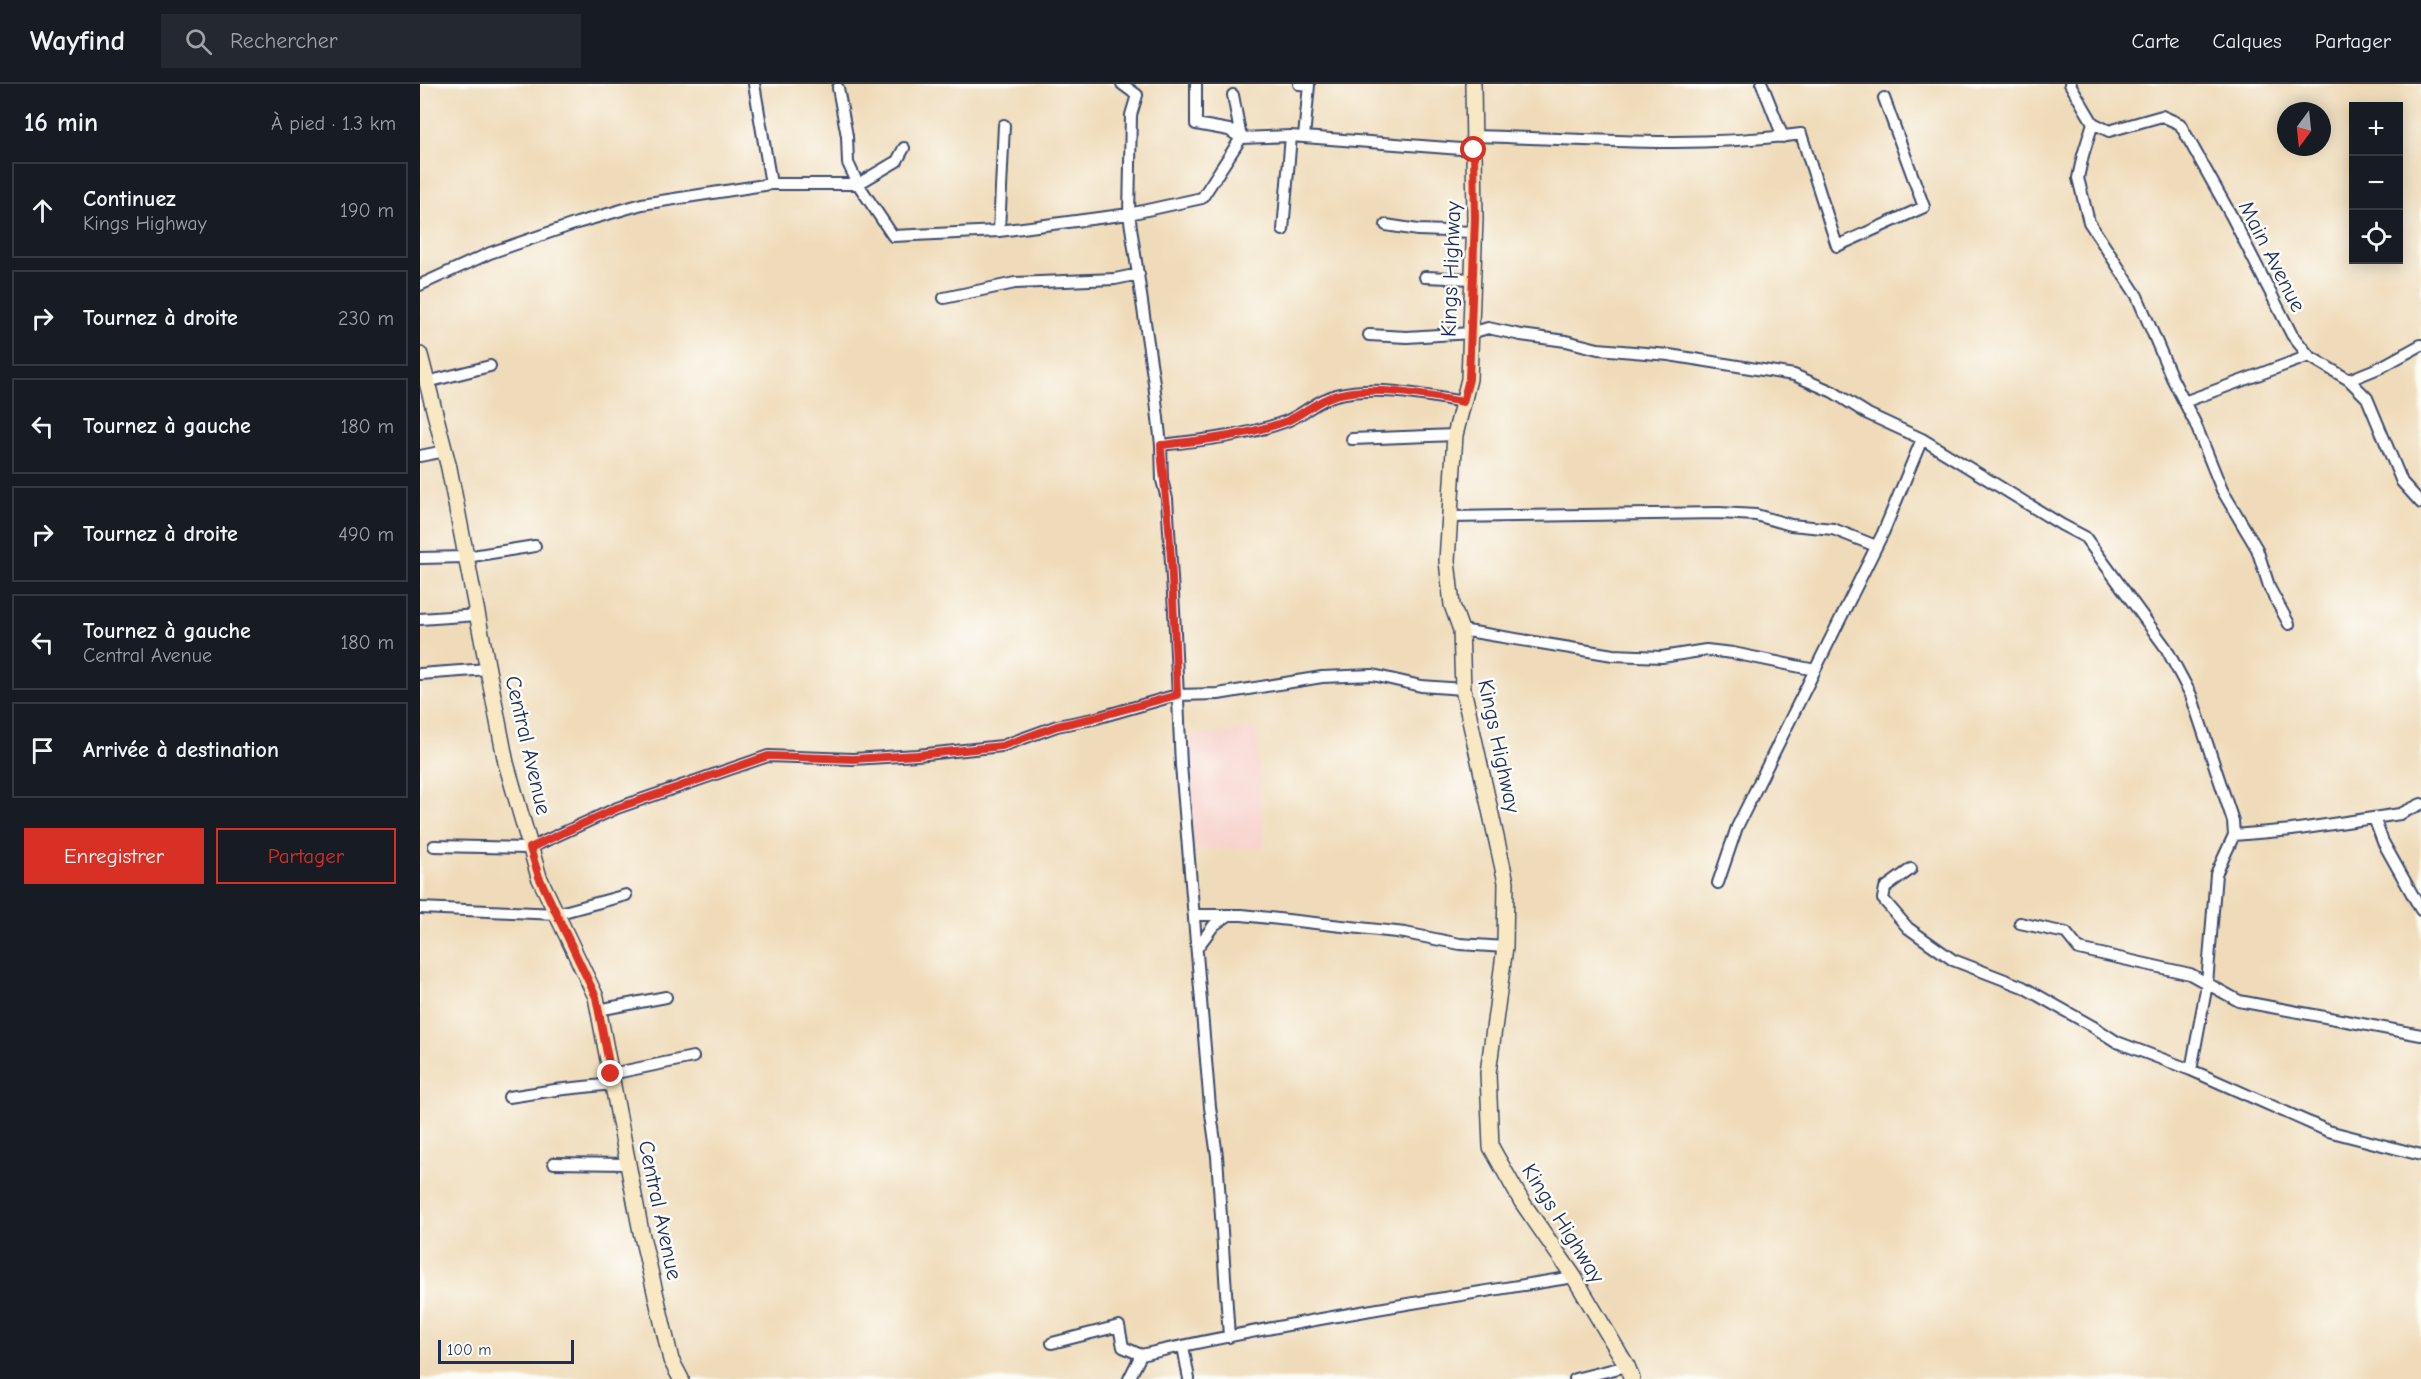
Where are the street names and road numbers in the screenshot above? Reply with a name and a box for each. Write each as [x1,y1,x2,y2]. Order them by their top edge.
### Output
street label: Main Avenue [2233,197,2311,316]
street label: Kings Highway [1436,200,1466,337]
street label: Central Avenue [499,673,557,817]
street label: Kings Highway [1472,677,1526,816]
street label: Central Avenue [633,1138,687,1282]
street label: Kings Highway [1516,1159,1610,1288]

